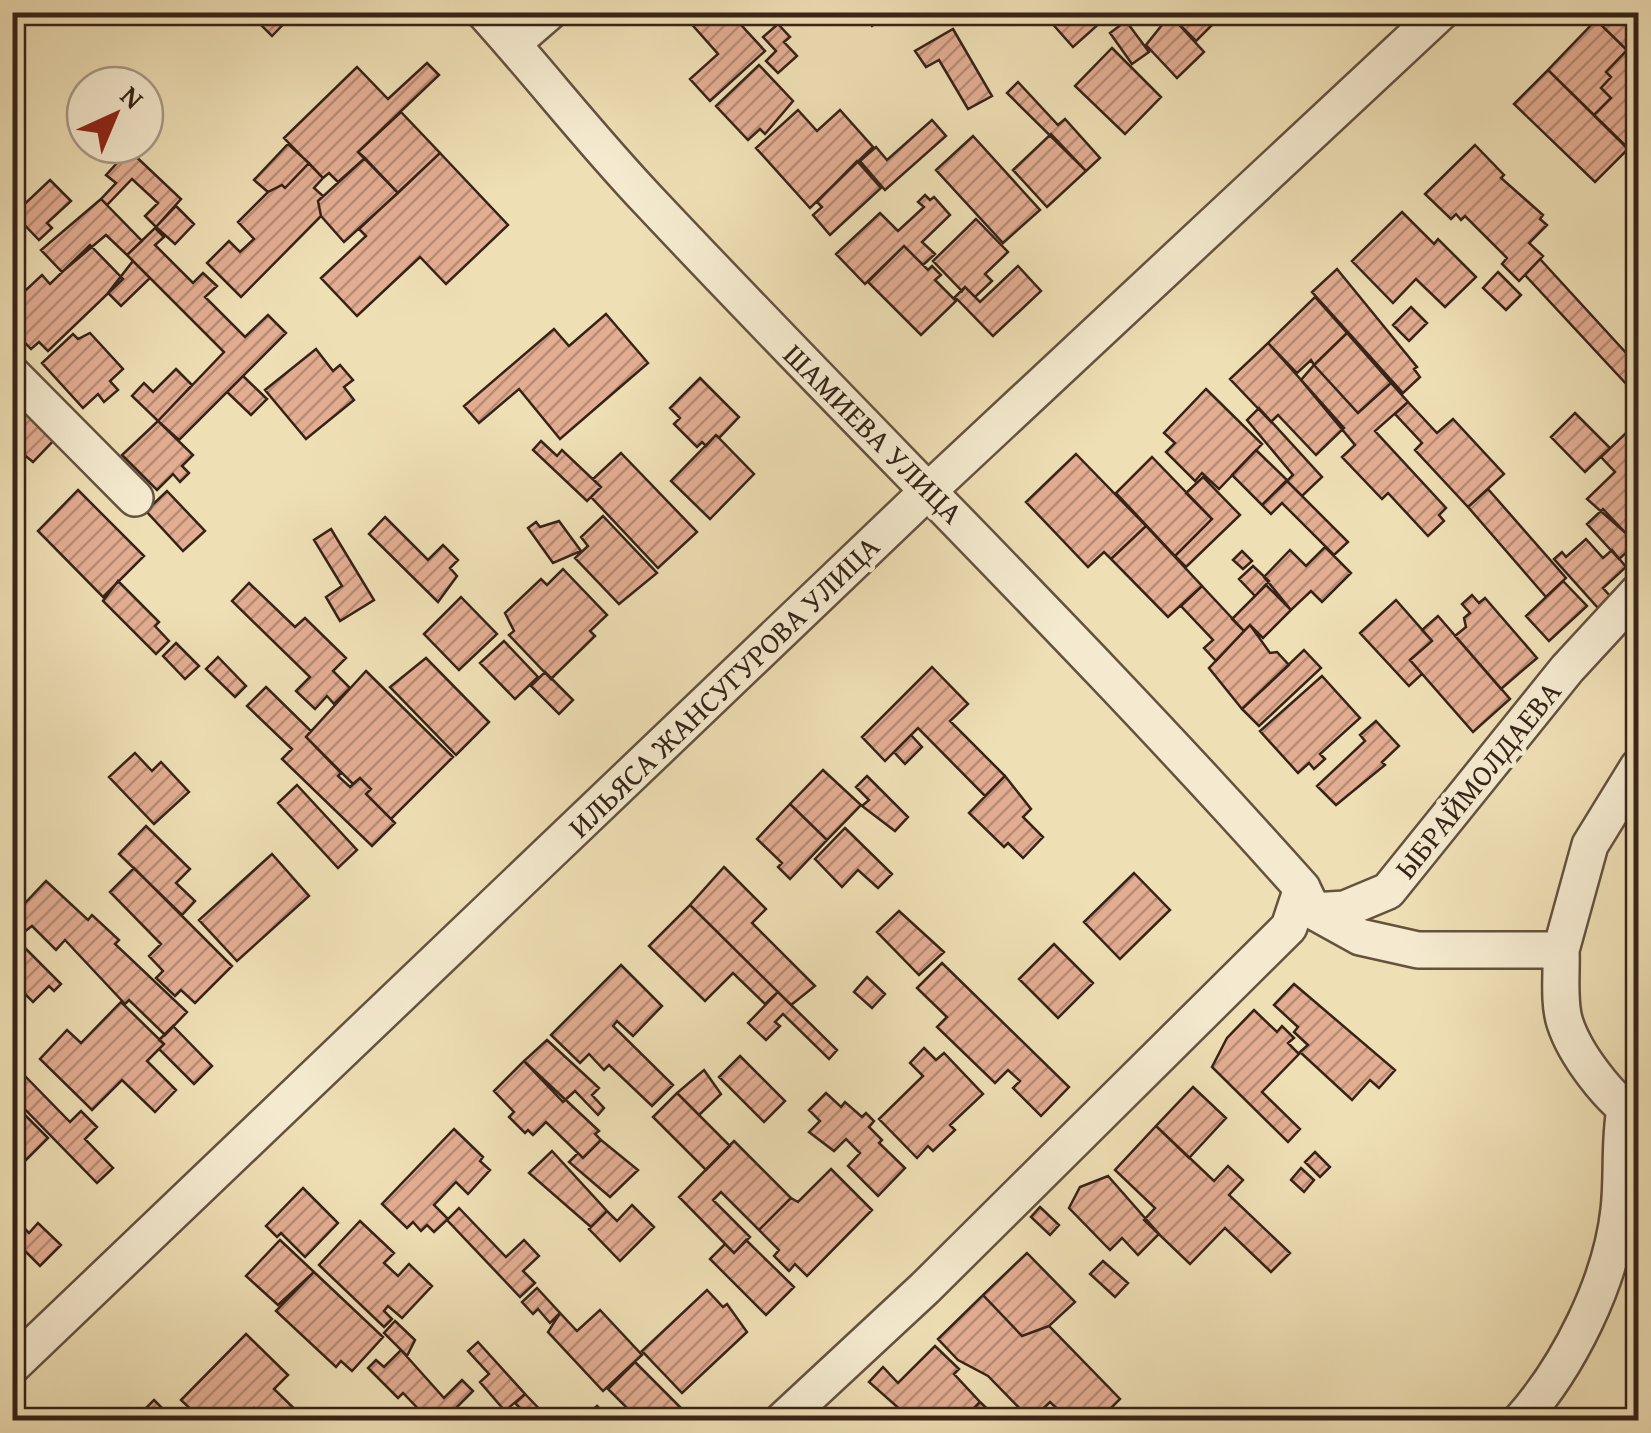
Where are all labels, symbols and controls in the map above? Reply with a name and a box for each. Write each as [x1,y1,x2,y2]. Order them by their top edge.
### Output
north arrow [65,65,165,165]
text: N [112,75,154,118]
street label: ШАМИЕВА УЛИЦА [774,333,974,533]
street label: ИЛЬЯСА ЖАНСУГУРОВА УЛИЦА [558,525,889,847]
street label: ЫБРАЙМОЛДАЕВА [1384,671,1571,888]

